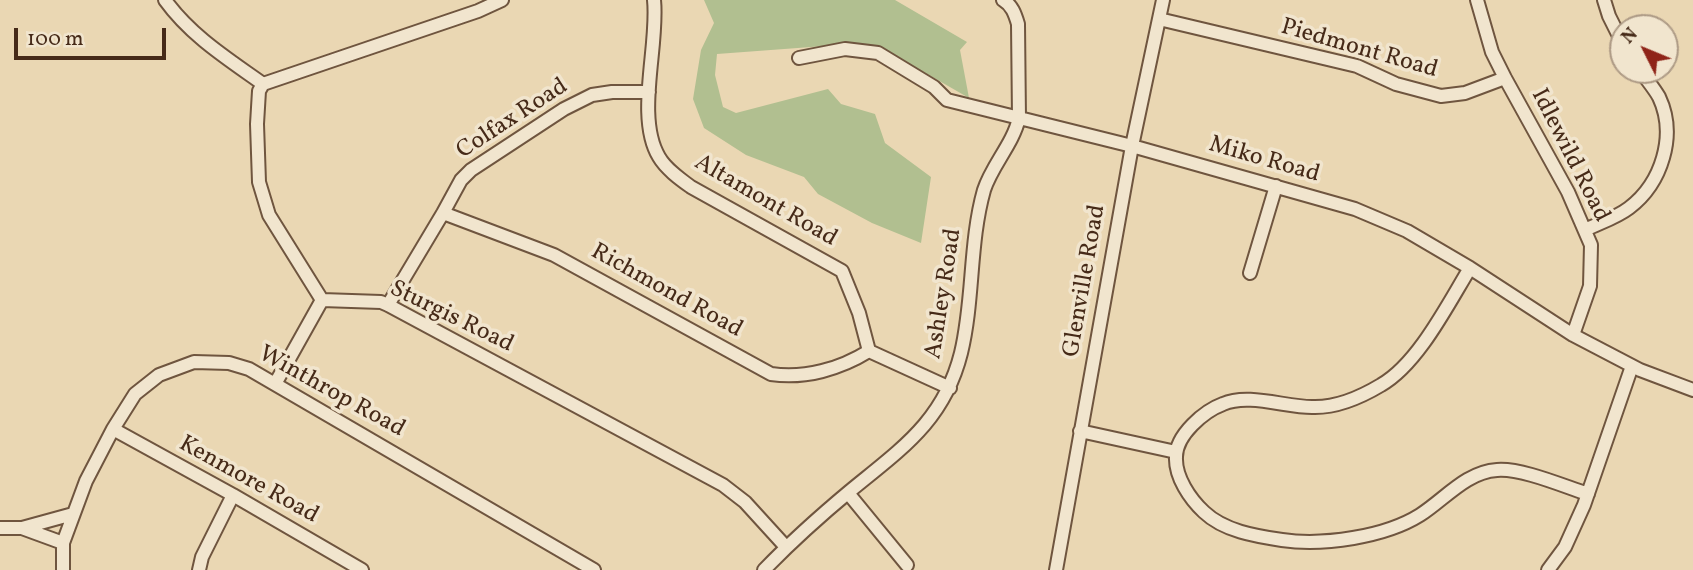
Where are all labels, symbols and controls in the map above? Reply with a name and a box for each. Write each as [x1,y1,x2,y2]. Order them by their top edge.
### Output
scale bar [18,14,170,58]
street label: Piedmont Road [1277,14,1441,86]
north arrow [1609,14,1679,84]
text: N [1616,22,1644,50]
text: 100 m [27,25,84,54]
street label: Colfax Road [452,73,574,167]
street label: Idlewild Road [1523,84,1615,228]
street label: Miko Road [1205,131,1323,191]
street label: Altamont Road [688,149,842,255]
street label: Glenville Road [1058,203,1114,359]
street label: Ashley Road [920,227,970,361]
street label: Richmond Road [585,238,747,346]
street label: Sturgis Road [384,276,518,360]
street label: Winthrop Road [253,341,409,445]
street label: Kenmore Road [173,431,323,531]

